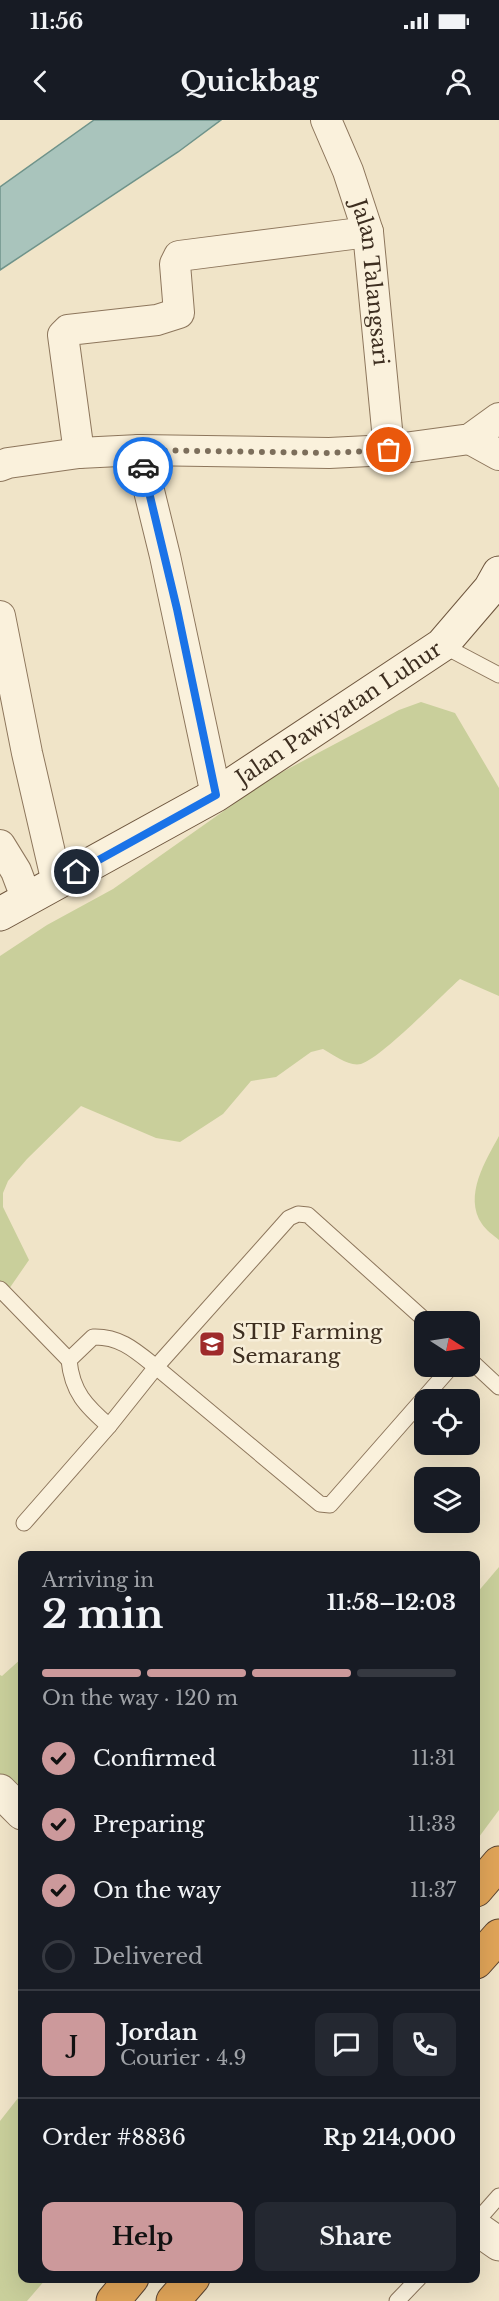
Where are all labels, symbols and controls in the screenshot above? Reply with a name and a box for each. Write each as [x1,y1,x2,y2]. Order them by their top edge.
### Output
text: 11:56 [30,8,83,35]
icon: back [24,65,57,98]
text: Quickbag [181,65,318,98]
icon: person [442,65,475,98]
street label: Jalan Talangsari [344,193,394,367]
pin [363,424,414,475]
icon: bag [372,433,405,466]
courier [113,437,173,497]
icon: car [127,451,160,484]
street label: Jalan Pawiyatan Luhur [229,636,447,793]
pin [51,846,102,897]
icon: home [60,855,93,888]
north arrow [414,1311,480,1377]
map controls [414,1311,480,1533]
place label: STIP Farming Semarang [232,1319,383,1369]
school or university icon: STIP Farming Semarang [197,1329,227,1359]
button: locate [414,1389,480,1455]
button: layers [414,1467,480,1533]
text: Arriving in [42,1568,154,1592]
text: 11:58–12:03 [327,1589,456,1616]
text: 2 min [42,1590,163,1639]
text: On the way · 120 m [42,1686,238,1710]
icon: check [42,1742,75,1775]
text: Confirmed [93,1745,216,1772]
text: 11:31 [411,1746,456,1770]
icon: check [42,1808,75,1841]
text: Preparing [93,1811,204,1838]
text: 11:33 [408,1812,456,1836]
icon: check [42,1874,75,1907]
text: On the way [93,1877,221,1904]
text: 11:37 [410,1878,456,1902]
text: Delivered [93,1943,203,1970]
button: chat [315,2013,378,2076]
button: phone [393,2013,456,2076]
text: Jordan [120,2019,198,2046]
text: J [69,2031,78,2058]
text: Courier · 4.9 [120,2046,246,2070]
text: Order #8836 [42,2124,186,2151]
text: Rp 214,000 [323,2124,456,2151]
button: Help [42,2202,243,2271]
button: Share [255,2202,456,2271]

